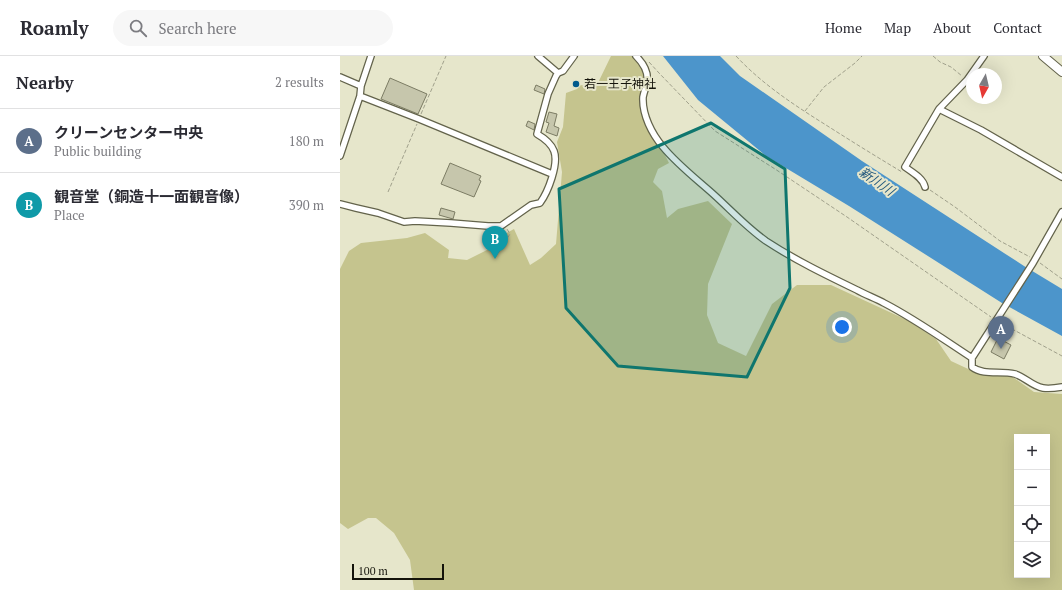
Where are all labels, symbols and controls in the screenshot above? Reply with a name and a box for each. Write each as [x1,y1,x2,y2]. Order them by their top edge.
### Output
search box [113,10,393,46]
text: Roamly [20,15,89,40]
icon: search [127,17,149,39]
text: Search here [159,18,237,38]
text: Home [825,18,862,37]
text: Map [884,18,911,37]
text: About [933,18,971,37]
text: Contact [993,18,1042,37]
north arrow [966,68,1002,104]
text: Nearby [16,71,74,94]
text: 2 results [275,73,324,91]
place label: 若一王子神社 [584,76,656,91]
marker: 若一王子神社 [571,79,581,89]
text: クリーンセンター中央 [54,122,203,142]
text: A [24,132,34,150]
text: 180 m [289,132,324,150]
text: Public building [54,142,141,160]
water label: 新川川 [856,162,900,201]
text: 観音堂（銅造十一面観音像） [54,186,249,206]
text: B [25,196,33,214]
text: 390 m [289,196,324,214]
text: Place [54,206,85,224]
pin: B [482,226,508,259]
pin: A [988,316,1014,349]
your location [832,317,852,337]
map controls [1014,434,1050,578]
button: + [1014,434,1050,470]
button: − [1014,470,1050,506]
button: locate [1014,506,1050,542]
button: layers [1014,542,1050,578]
scale bar [352,562,444,581]
text: 100 m [358,564,388,578]

